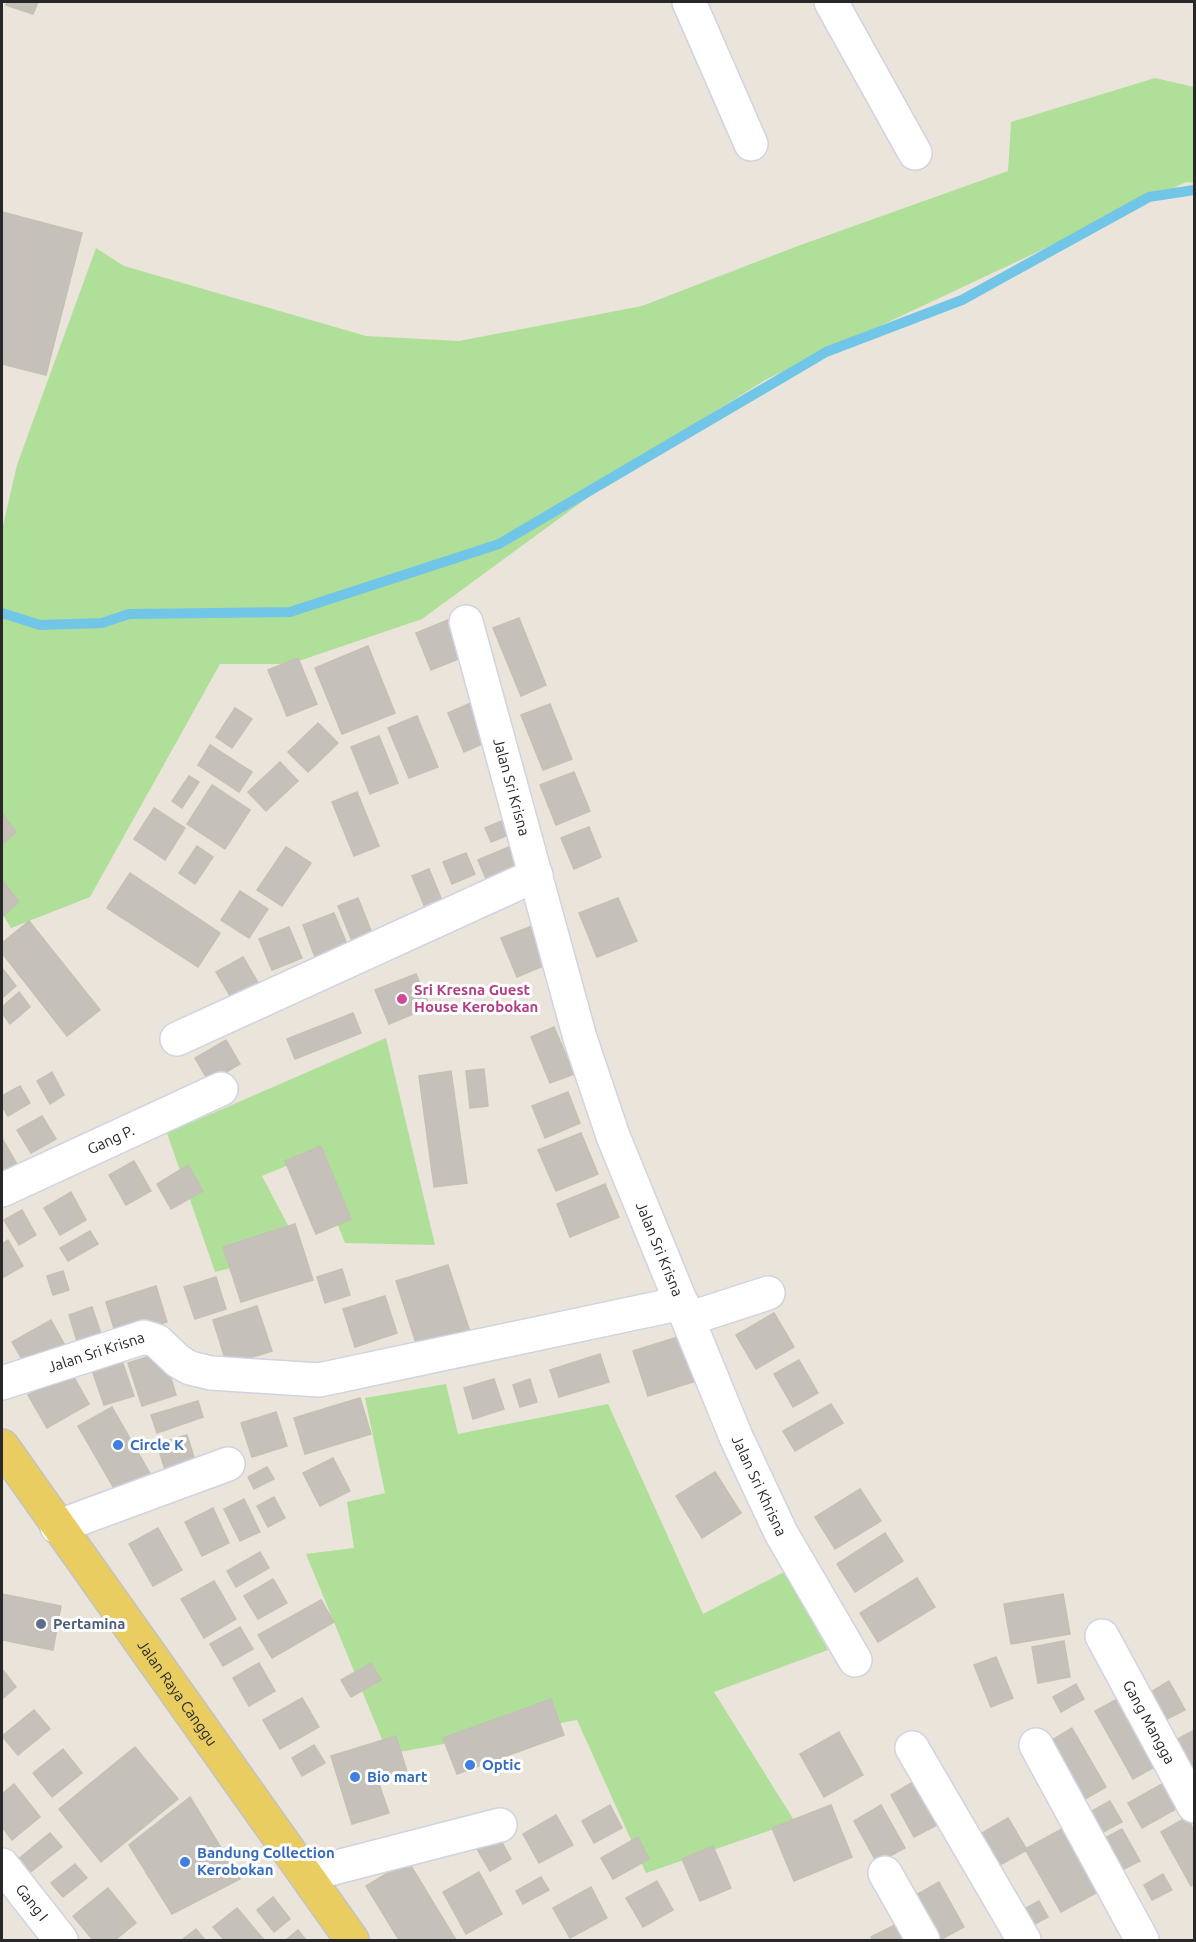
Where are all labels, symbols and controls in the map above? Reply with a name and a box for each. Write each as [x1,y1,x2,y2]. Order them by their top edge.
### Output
street label: Jalan Sri Krisna [490,736,533,838]
place label: Sri Kresna Guest House Kerobokan [414,981,538,1015]
marker: Sri Kresna Guest House Kerobokan [395,992,409,1006]
street label: Gang P. [85,1121,137,1157]
street label: Jalan Sri Krisna [633,1199,687,1299]
street label: Jalan Sri Krisna [45,1328,147,1376]
street label: Jalan Sri Khrisna [729,1433,790,1539]
place label: Circle K [130,1436,184,1453]
marker: Circle K [111,1438,125,1452]
place label: Pertamina [53,1615,125,1632]
marker: Pertamina [34,1617,48,1631]
street label: Jalan Raya Canggu [134,1637,221,1749]
street label: Gang Mangga [1120,1677,1179,1767]
place label: Optic [482,1756,521,1773]
marker: Optic [463,1758,477,1772]
place label: Bio mart [367,1768,428,1785]
marker: Bio mart [348,1770,362,1784]
place label: Bandung Collection Kerobokan [197,1844,335,1878]
marker: Bandung Collection Kerobokan [178,1855,192,1869]
street label: Gang I [12,1881,52,1924]

